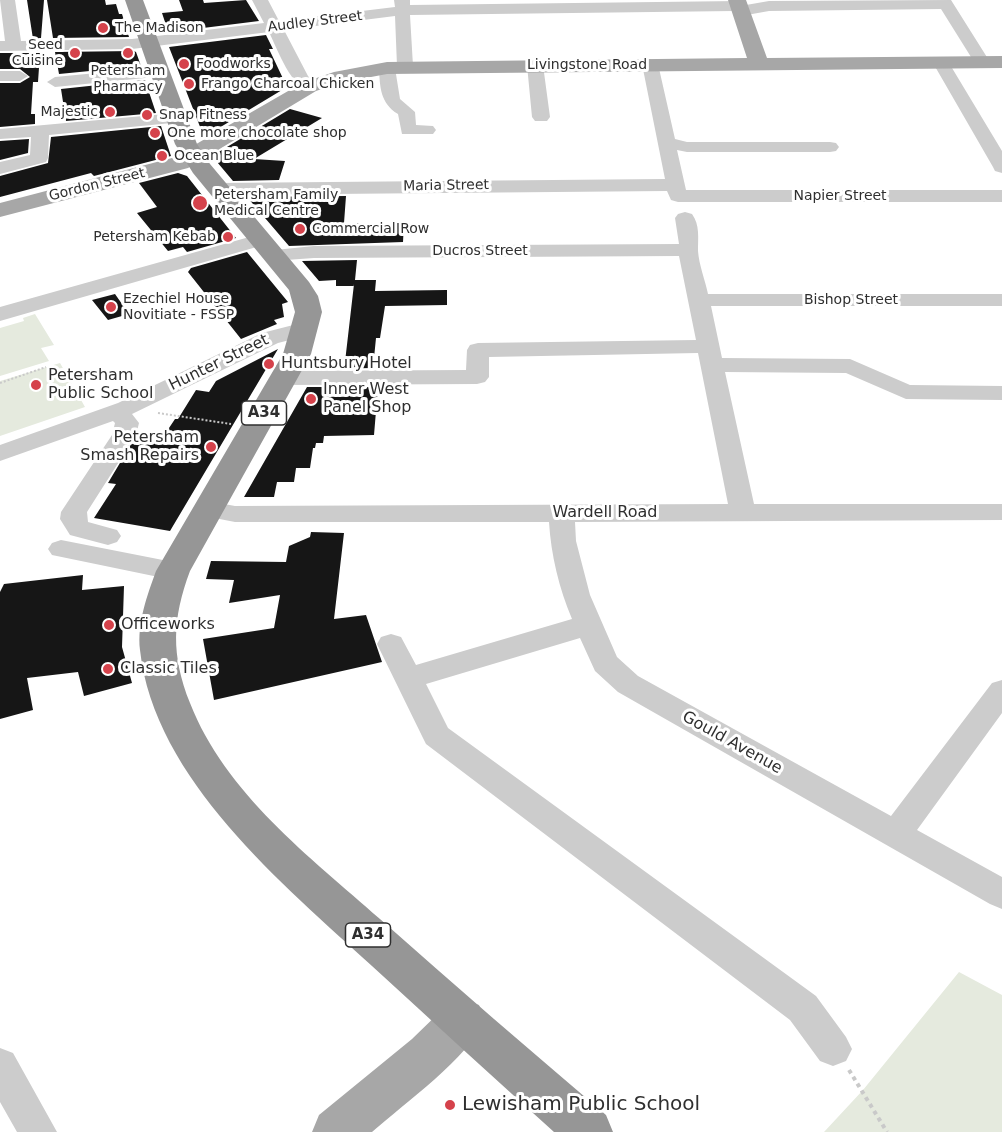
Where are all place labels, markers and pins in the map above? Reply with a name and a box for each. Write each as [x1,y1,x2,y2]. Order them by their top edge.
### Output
place label: The Madison [115,20,204,36]
marker: The Madison [96,21,110,35]
place label: Seed Cuisine [12,37,63,70]
marker: Seed Cuisine [68,46,82,60]
marker: Petersham Pharmacy [121,46,135,60]
place label: Foodworks [196,56,271,72]
marker: Foodworks [177,57,191,71]
place label: Petersham Pharmacy [91,63,165,96]
place label: Frango Charcoal Chicken [201,76,374,92]
marker: Frango Charcoal Chicken [182,77,196,91]
place label: Majestic [40,104,98,120]
marker: Majestic [103,105,117,119]
place label: Snap Fitness [159,107,247,123]
marker: Snap Fitness [140,108,154,122]
place label: One more chocolate shop [167,125,347,141]
marker: One more chocolate shop [148,126,162,140]
place label: Ocean Blue [174,148,254,164]
marker: Ocean Blue [155,149,169,163]
place label: Petersham Family Medical Centre [214,187,338,220]
marker: Petersham Family Medical Centre [191,194,209,212]
place label: Commercial Row [312,221,429,237]
marker: Commercial Row [293,222,307,236]
place label: Petersham Kebab [93,229,216,245]
marker: Petersham Kebab [221,230,235,244]
place label: Ezechiel House Novitiate - FSSP [123,291,234,324]
marker: Ezechiel House Novitiate - FSSP [104,300,118,314]
place label: Huntsbury Hotel [281,354,412,374]
marker: Huntsbury Hotel [262,357,276,371]
place label: Petersham Public School [48,366,154,404]
marker: Petersham Public School [29,378,43,392]
place label: Inner West Panel Shop [323,380,411,418]
marker: Inner West Panel Shop [304,392,318,406]
place label: Petersham Smash Repairs [80,428,199,466]
marker: Petersham Smash Repairs [204,440,218,454]
place label: Officeworks [121,615,215,635]
marker: Officeworks [102,618,116,632]
place label: Classic Tiles [120,659,217,679]
marker: Classic Tiles [101,662,115,676]
place label: Lewisham Public School [462,1093,700,1117]
marker: Lewisham Public School [443,1098,457,1112]

